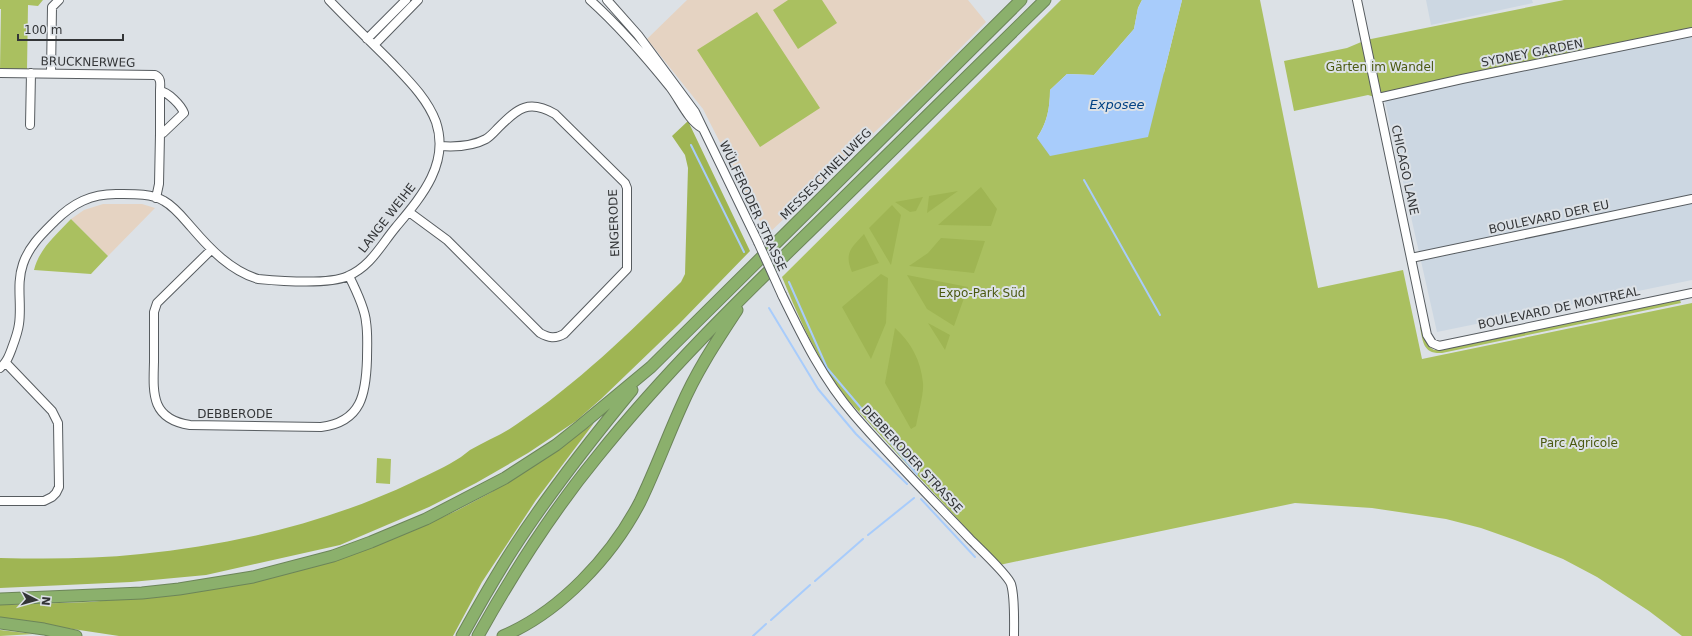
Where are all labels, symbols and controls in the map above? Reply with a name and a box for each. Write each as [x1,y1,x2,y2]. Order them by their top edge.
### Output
scale bar [18,16,123,42]
text: 100 m [24,23,62,37]
street label: SYDNEY GARDEN [1480,36,1584,70]
street label: BRUCKNERWEG [41,54,135,70]
park label: Gärten im Wandel [1326,60,1434,74]
water label: Exposee [1090,97,1144,112]
street label: CHICAGO LANE [1389,124,1421,216]
street label: MESSESCHNELLWEG [777,125,875,223]
street label: WÜLFERODER STRASSE [717,138,791,273]
street label: LANGE WEIHE [355,180,419,256]
street label: ENGERODE [606,189,622,257]
street label: BOULEVARD DER EU [1487,197,1611,237]
street label: BOULEVARD DE MONTREAL [1477,284,1642,332]
park label: Expo-Park Süd [939,286,1025,300]
street label: DEBBERODER STRASSE [859,402,965,516]
street label: DEBBERODE [197,407,273,421]
park label: Parc Agricole [1540,436,1618,450]
north arrow [16,580,56,620]
text: N [39,596,52,606]

